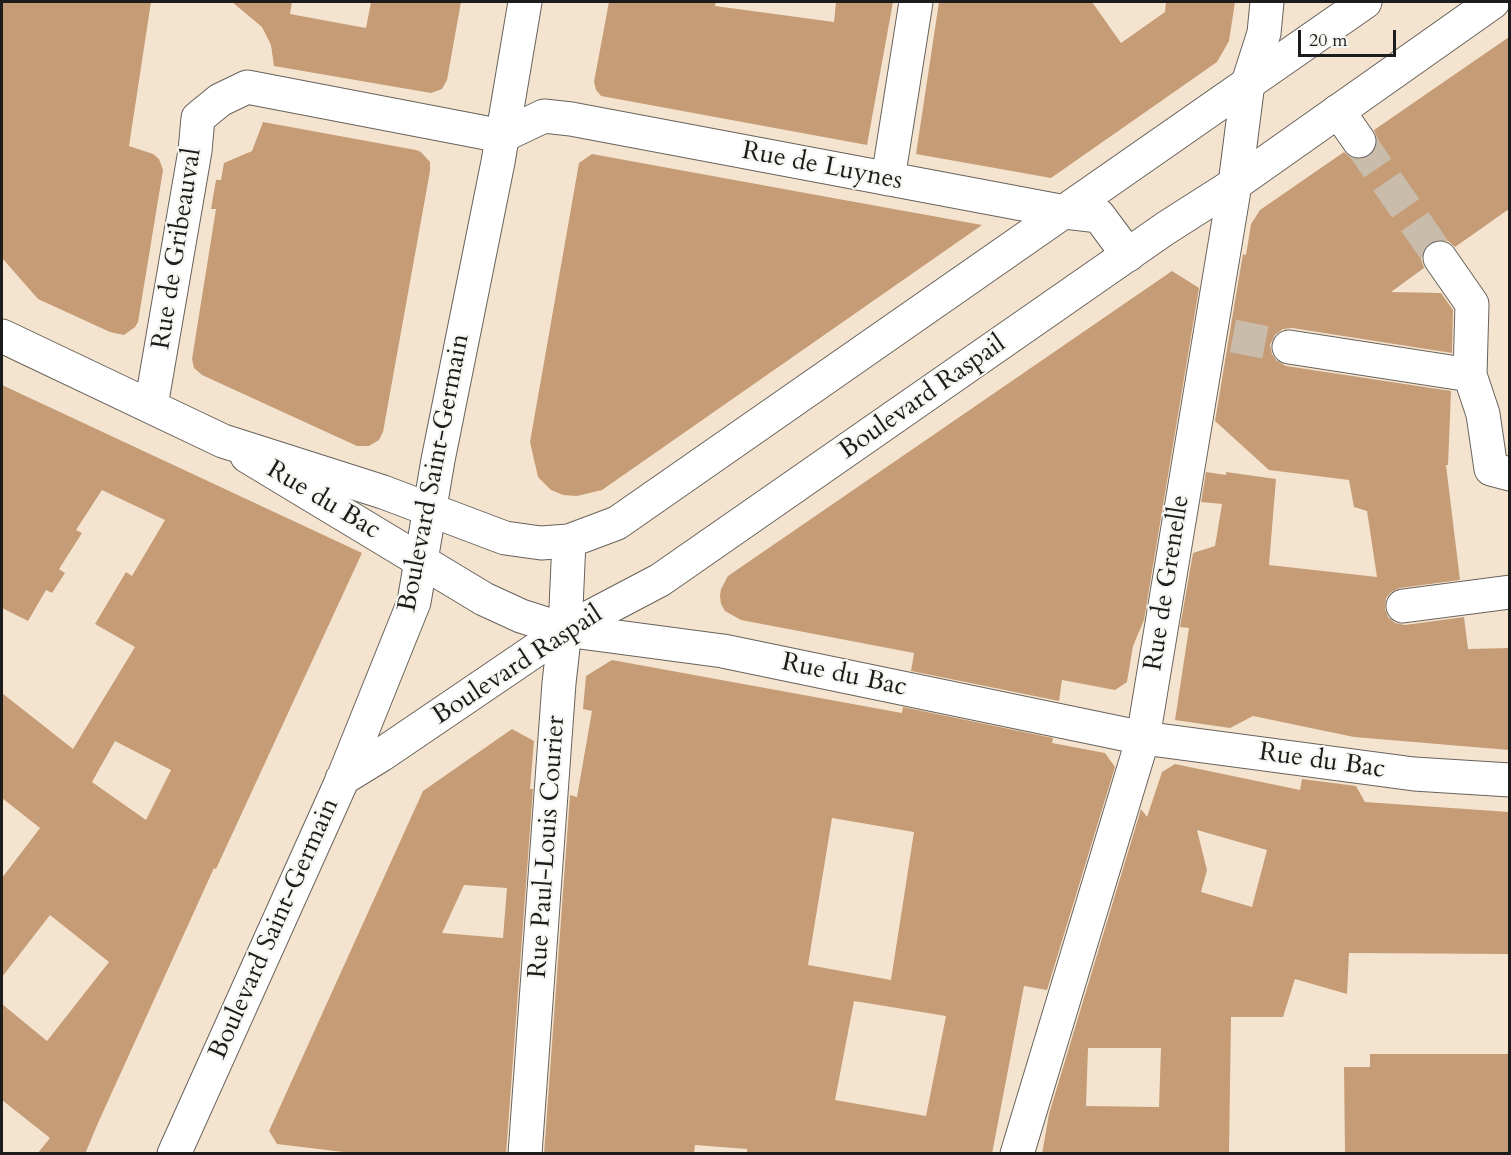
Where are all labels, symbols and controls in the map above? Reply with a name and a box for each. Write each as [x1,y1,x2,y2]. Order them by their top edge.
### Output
scale bar [1301,18,1398,56]
text: 20 m [1309,28,1348,53]
street label: Rue de Luynes [739,136,905,198]
street label: Rue de Gribeauval [147,146,209,352]
street label: Boulevard Raspail [834,329,1012,467]
street label: Boulevard Saint-Germain [393,331,477,615]
street label: Rue du Bac [261,455,385,547]
street label: Rue de Grenelle [1139,493,1197,673]
street label: Boulevard Raspail [427,600,609,732]
street label: Rue du Bac [779,648,909,704]
street label: Rue Paul-Louis Courier [523,714,573,980]
street label: Rue du Bac [1257,738,1387,786]
street label: Boulevard Saint-Germain [203,794,347,1064]

